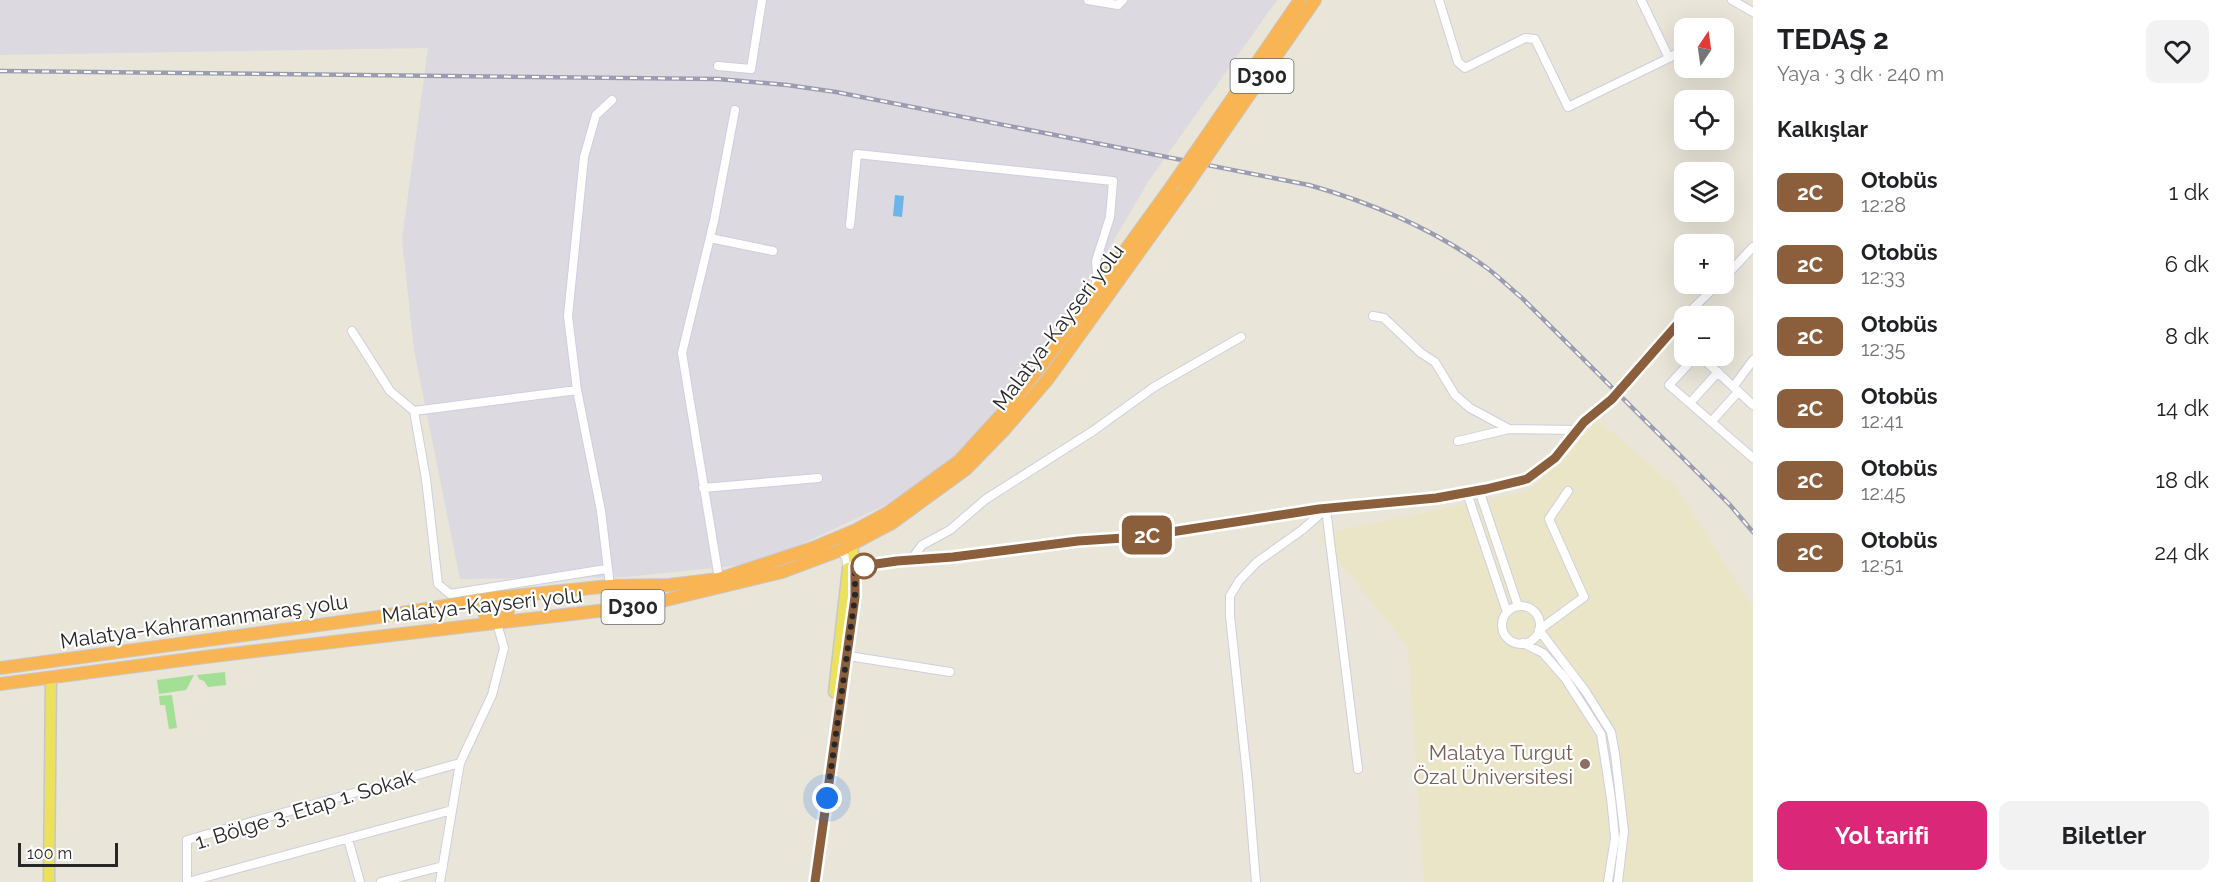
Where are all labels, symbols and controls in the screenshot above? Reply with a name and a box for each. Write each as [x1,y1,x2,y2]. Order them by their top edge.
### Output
north arrow [1674,18,1734,78]
map controls [1674,18,1734,366]
button: heart [2146,20,2209,83]
text: TEDAŞ 2 [1777,23,1889,56]
road number: D300 [1230,59,1294,93]
text: Yaya · 3 dk · 240 m [1777,62,1944,86]
button: locate [1674,90,1734,150]
text: Kalkışlar [1777,116,1868,142]
button: layers [1674,162,1734,222]
text: Otobüs [1861,167,1938,193]
text: 1 dk [2169,179,2209,205]
text: 2C [1797,180,1823,205]
text: 12:28 [1861,193,1906,217]
button: + [1674,234,1734,294]
street label: Malatya-Kayseri yolu [987,239,1129,415]
text: Otobüs [1861,239,1938,265]
text: 6 dk [2165,251,2209,277]
text: 2C [1797,252,1823,277]
text: 12:33 [1861,265,1905,289]
button: − [1674,306,1734,366]
text: Otobüs [1861,311,1938,337]
text: 8 dk [2165,323,2209,349]
text: 2C [1797,324,1823,349]
text: 12:35 [1861,337,1905,361]
text: Otobüs [1861,383,1938,409]
text: 14 dk [2157,395,2209,421]
text: 2C [1797,396,1823,421]
text: 12:41 [1861,409,1903,433]
text: Otobüs [1861,455,1938,481]
text: 18 dk [2156,467,2209,493]
text: 2C [1797,468,1823,493]
text: 12:45 [1861,481,1906,505]
line badge: 2C [1120,516,1174,554]
text: 2C [1134,523,1160,548]
text: Otobüs [1861,527,1938,553]
text: 24 dk [2155,539,2209,565]
text: 2C [1797,540,1823,565]
unlabelled marker [851,553,877,579]
text: 12:51 [1861,553,1903,577]
street label: Malatya-Kayseri yolu [380,582,584,628]
street label: Malatya-Kahramanmaraş yolu [59,588,349,654]
road number: D300 [602,590,664,624]
place label: Malatya Turgut Özal Üniversitesi [1413,740,1573,789]
marker: Malatya Turgut Özal Üniversitesi [1578,757,1592,771]
street label: 1. Bölge 3. Etap 1. Sokak [192,764,418,854]
your location [812,783,842,813]
button: Yol tarifi [1777,801,1987,870]
button: Biletler [1999,801,2209,870]
scale bar [18,840,118,868]
text: 100 m [27,844,72,863]

